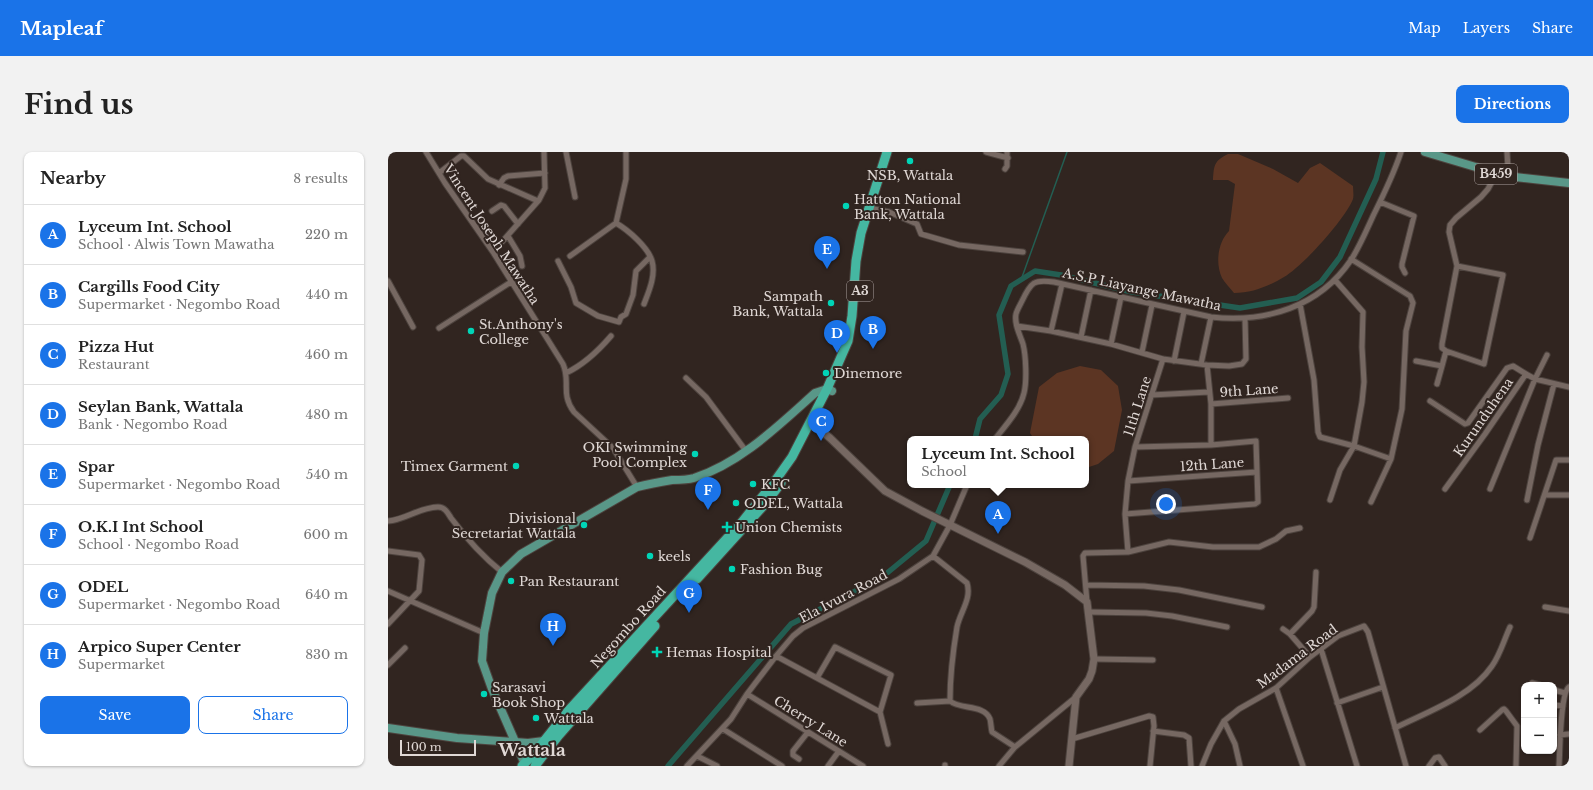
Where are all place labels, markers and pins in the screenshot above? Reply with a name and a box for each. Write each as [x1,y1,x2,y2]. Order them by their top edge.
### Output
marker: NSB, Wattala [905,156,915,166]
place label: NSB, Wattala [867,167,954,184]
place label: Hatton National Bank, Wattala [854,191,961,223]
marker: Hatton National Bank, Wattala [841,201,851,211]
pin: E [814,236,840,269]
place label: Sampath Bank, Wattala [732,288,824,320]
marker: Sampath Bank, Wattala [826,298,836,308]
place label: St.Anthony's College [479,316,563,348]
pin: B [860,316,886,349]
pin: D [824,320,850,353]
marker: St.Anthony's College [466,326,476,336]
place label: Dinemore [834,365,902,382]
marker: Dinemore [821,368,831,378]
pin: C [808,408,834,441]
place label: OKI Swimming Pool Complex [583,439,687,471]
marker: OKI Swimming Pool Complex [690,449,700,459]
place label: Timex Garment [401,458,508,475]
marker: Timex Garment [511,461,521,471]
place label: KFC [761,476,790,493]
pin: F [695,477,721,510]
marker: KFC [748,479,758,489]
place label: ODEL, Wattala [744,495,844,512]
marker: ODEL, Wattala [731,498,741,508]
pin: A [985,501,1011,534]
place label: Divisional Secretariat Wattala [452,510,577,542]
place label: Union Chemists [735,519,842,536]
marker: Divisional Secretariat Wattala [579,520,589,530]
marker: Union Chemists [722,522,732,532]
place label: keels [658,548,691,565]
marker: keels [645,551,655,561]
place label: Fashion Bug [740,561,823,578]
marker: Fashion Bug [727,564,737,574]
place label: Pan Restaurant [519,573,619,590]
marker: Pan Restaurant [506,576,516,586]
pin: G [676,580,702,613]
pin: H [540,613,566,646]
place label: Hemas Hospital [666,644,772,661]
marker: Hemas Hospital [651,646,663,658]
place label: Sarasavi Book Shop [492,679,565,711]
marker: Sarasavi Book Shop [479,689,489,699]
place label: Wattala [543,710,595,727]
marker: Wattala [531,713,541,723]

